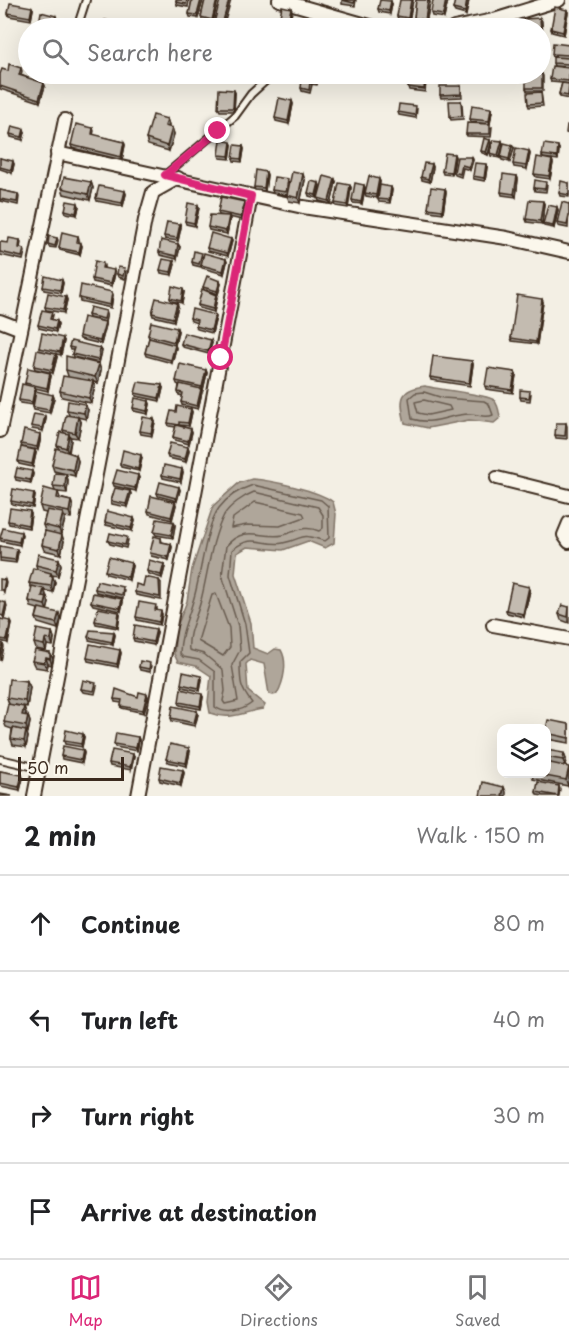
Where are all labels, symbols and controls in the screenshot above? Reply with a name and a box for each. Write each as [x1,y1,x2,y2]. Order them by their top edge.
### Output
search box [18,18,551,84]
icon: search [39,35,72,68]
text: Search here [87,35,213,68]
route end [204,117,230,143]
route start [207,344,233,370]
map controls [497,724,551,778]
button: layers [497,724,551,778]
scale bar [18,754,124,782]
text: 50 m [27,755,68,779]
text: 2 min [24,816,97,855]
text: Walk · 150 m [416,820,545,850]
icon: ahead [24,907,57,940]
text: Continue [81,907,180,940]
text: 80 m [493,908,545,938]
icon: left [24,1003,57,1036]
text: Turn left [81,1003,178,1036]
text: 40 m [493,1004,545,1034]
icon: right [24,1099,57,1132]
text: Turn right [81,1099,194,1132]
text: 30 m [492,1100,545,1130]
icon: arrive [24,1195,57,1228]
text: Arrive at destination [81,1195,317,1228]
tab: Map [69,1271,103,1331]
tab: Directions [240,1271,318,1331]
tab: Saved [455,1271,500,1331]

